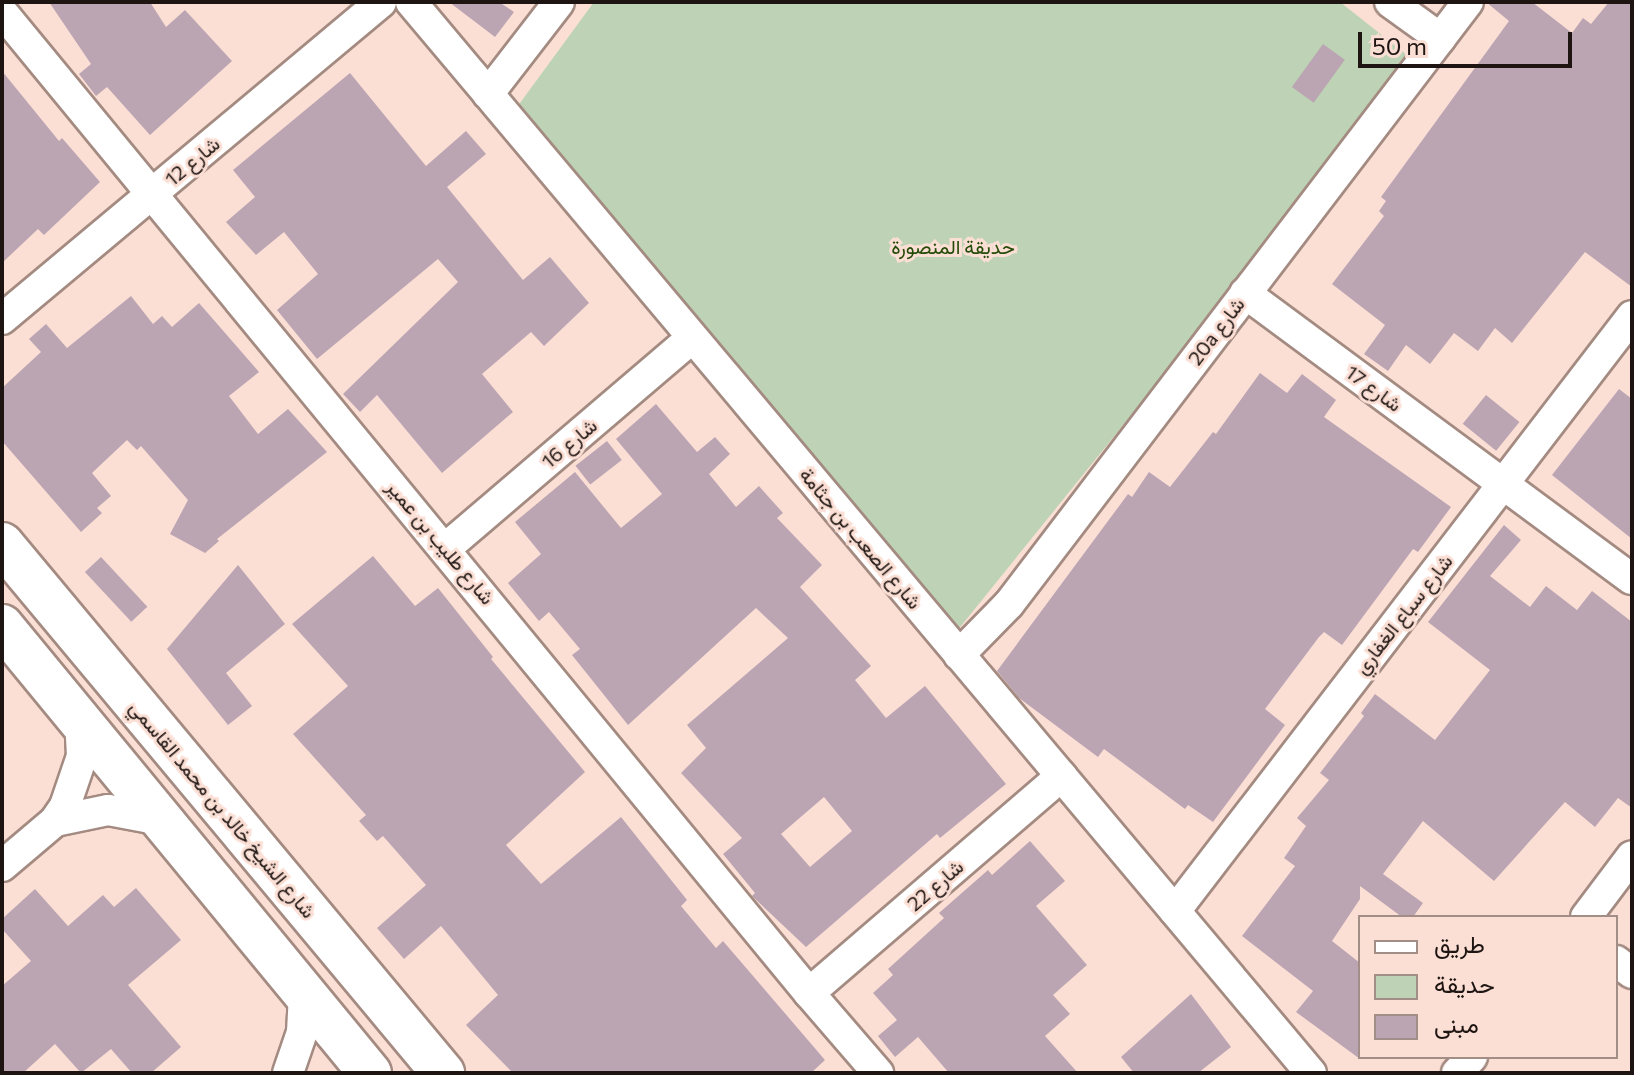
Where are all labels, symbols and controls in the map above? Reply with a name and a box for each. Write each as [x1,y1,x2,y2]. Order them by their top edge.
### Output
scale bar [1362,16,1576,66]
text: 50 m [1372,31,1427,60]
street label: شارع 12 [160,131,224,191]
park label: حديقة المنصورة [891,234,1015,258]
street label: 20a شارع [1183,292,1249,370]
street label: شارع 17 [1341,360,1407,416]
street label: شارع 16 [536,413,602,473]
street label: شارع الصعب بن جثامة [795,462,927,614]
street label: شارع طليب بن عمير [382,475,500,609]
street label: شارع سباع الغفاري [1349,549,1457,679]
street label: شارع الشيخ خالد بن محمد القاسمي [125,695,321,923]
street label: شارع 22 [902,854,968,916]
legend [1358,915,1618,1059]
text: طريق [1434,929,1485,958]
text: حديقة [1434,969,1495,998]
text: مبنى [1434,1009,1479,1038]

